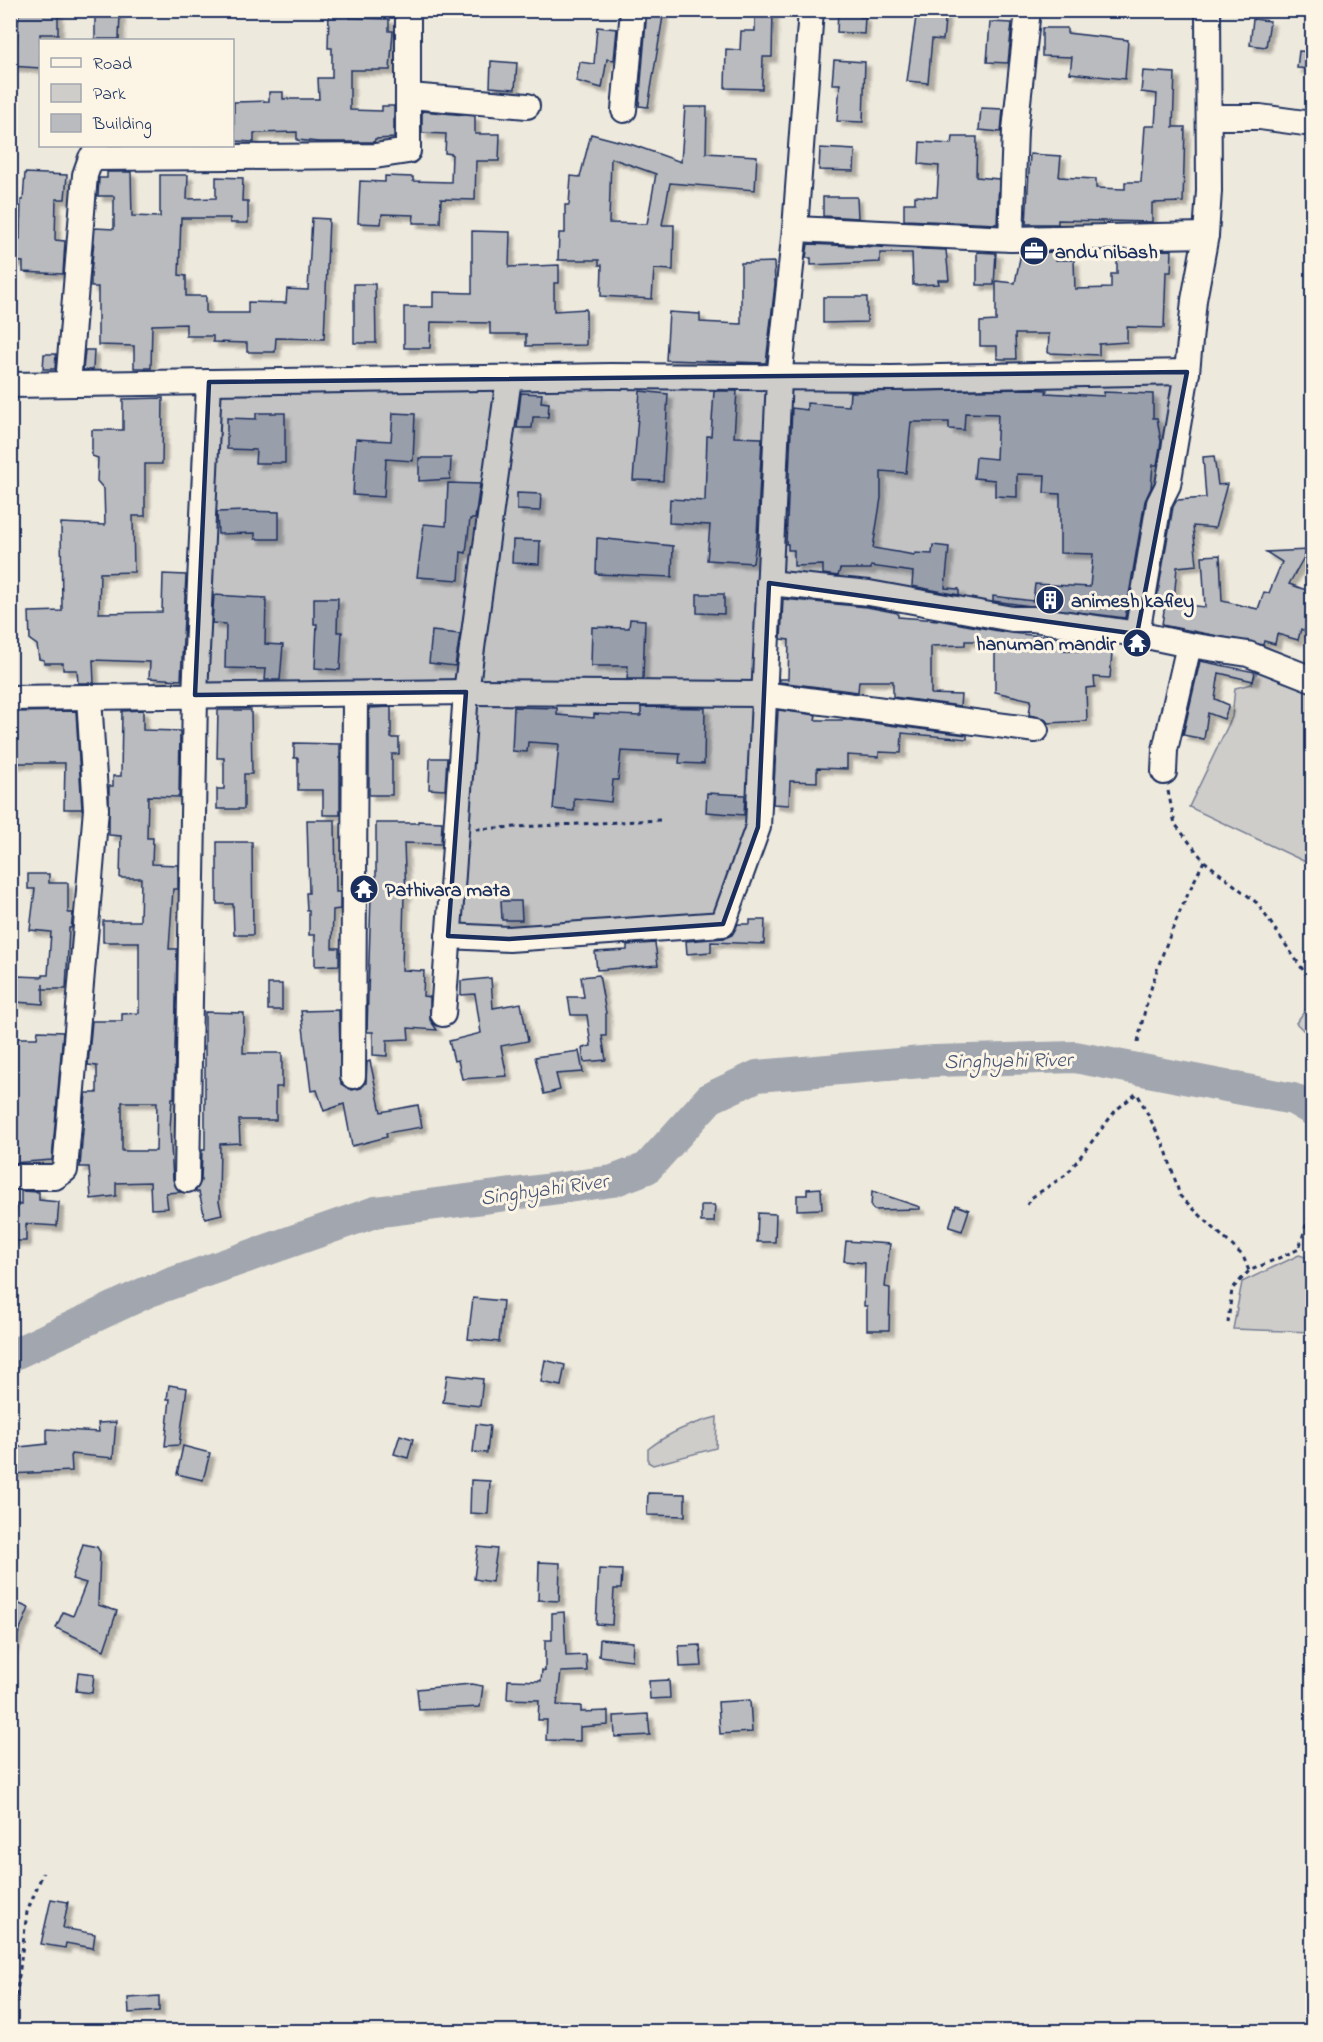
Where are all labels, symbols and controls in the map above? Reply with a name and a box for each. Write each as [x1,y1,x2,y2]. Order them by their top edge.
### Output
legend [39,39,234,147]
text: Road [93,52,132,78]
text: Park [93,82,126,108]
text: Building [92,112,152,139]
office icon: andu nibash [1018,235,1050,267]
place label: andu nibash [1055,239,1158,268]
building icon: animesh kafley [1034,584,1066,616]
place label: animesh kafley [1071,588,1194,618]
temple icon: hanuman mandir [1121,627,1153,659]
place label: hanuman mandir [976,631,1117,660]
temple icon: Pathivara mata [348,873,380,905]
place label: Pathivara mata [385,877,511,906]
water label: Singhyahi River [944,1046,1075,1079]
water label: Singhyahi River [479,1167,612,1216]

